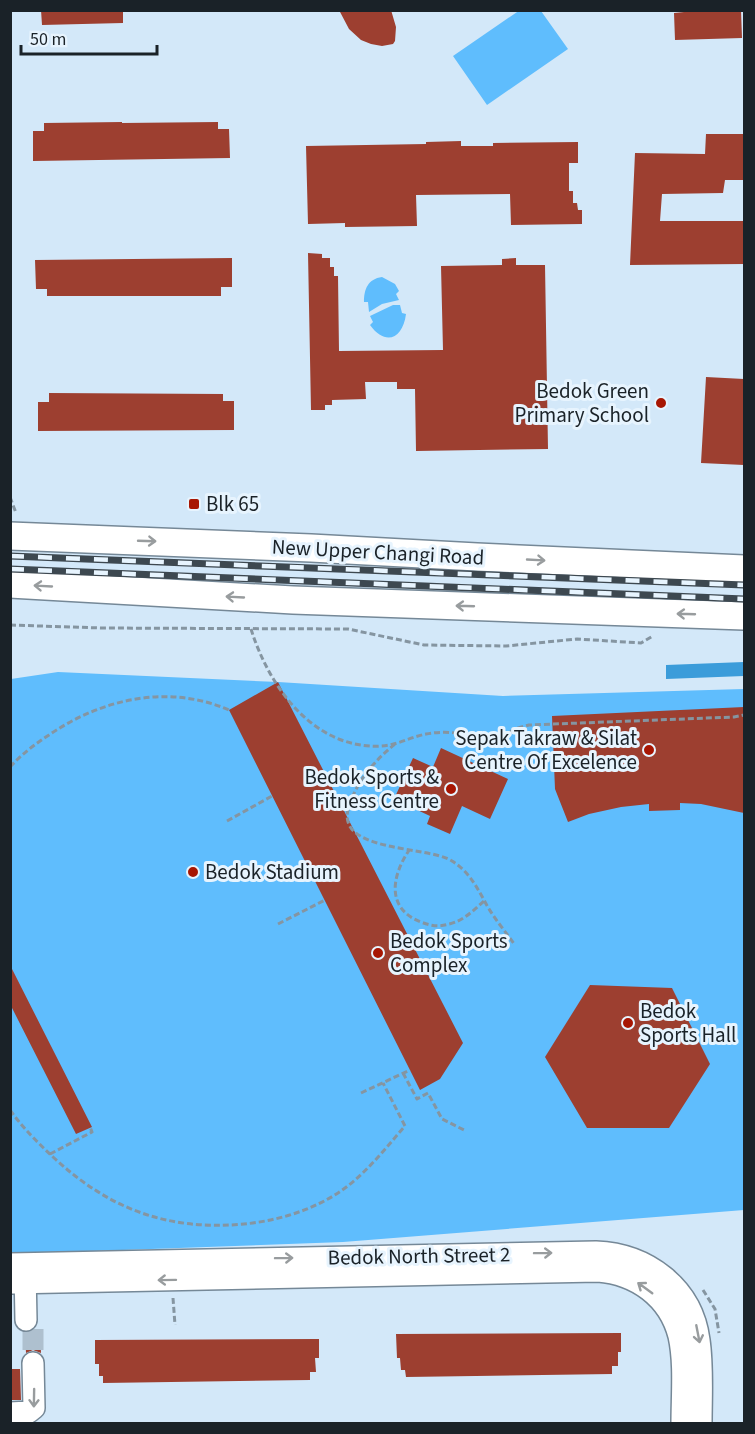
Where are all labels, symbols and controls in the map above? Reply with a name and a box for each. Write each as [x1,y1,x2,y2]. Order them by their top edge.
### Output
scale bar [21,18,158,56]
text: 50 m [30,27,66,52]
place label: Bedok Green Primary School [515,376,649,430]
marker: Bedok Green Primary School [654,396,668,410]
place label: Blk 65 [206,489,259,519]
marker: Blk 65 [187,497,201,511]
street label: New Upper Changi Road [271,531,485,573]
one-way arrow [136,535,156,546]
one-way arrow [525,554,545,565]
one-way arrow [33,580,53,591]
one-way arrow [226,592,246,603]
one-way arrow [456,601,476,612]
one-way arrow [677,608,697,620]
place label: Sepak Takraw & Silat Centre Of Excelence [455,723,637,777]
marker: Sepak Takraw & Silat Centre Of Excelence [642,743,656,757]
place label: Bedok Sports & Fitness Centre [304,762,439,816]
marker: Bedok Sports & Fitness Centre [444,782,458,796]
place label: Bedok Stadium [205,857,339,887]
marker: Bedok Stadium [186,865,200,879]
place label: Bedok Sports Complex [390,926,508,980]
marker: Bedok Sports Complex [371,946,385,960]
place label: Bedok Sports Hall [640,996,736,1050]
marker: Bedok Sports Hall [621,1016,635,1030]
street label: Bedok North Street 2 [327,1239,511,1273]
one-way arrow [533,1247,553,1259]
one-way arrow [274,1253,294,1264]
one-way arrow [158,1274,178,1285]
one-way arrow [638,1282,654,1294]
one-way arrow [693,1324,704,1343]
one-way arrow [28,1388,40,1408]

